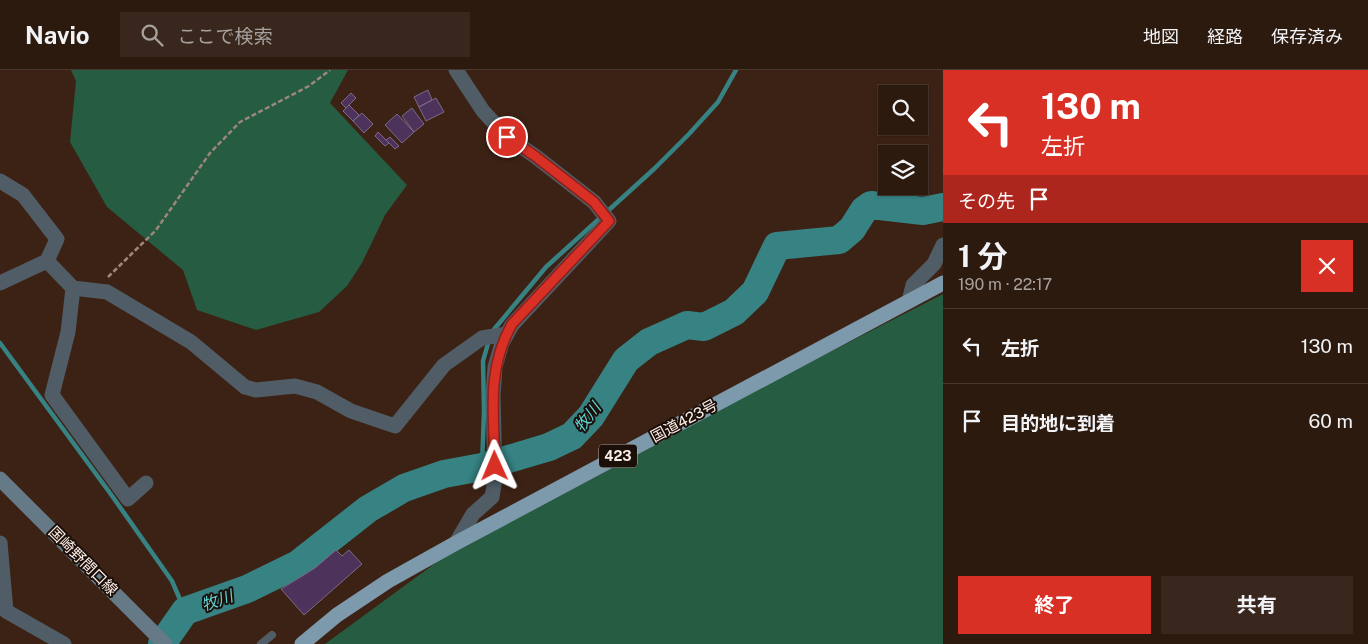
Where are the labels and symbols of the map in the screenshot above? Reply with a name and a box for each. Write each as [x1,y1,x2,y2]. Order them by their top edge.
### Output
pin [486,116,528,158]
street label: 国道423号 [648,396,720,445]
water label: 牧川 [570,397,606,436]
position arrow [468,439,520,491]
road number: 423 [599,444,637,468]
street label: 国崎野間口線 [46,523,121,598]
water label: 牧川 [199,586,237,615]

